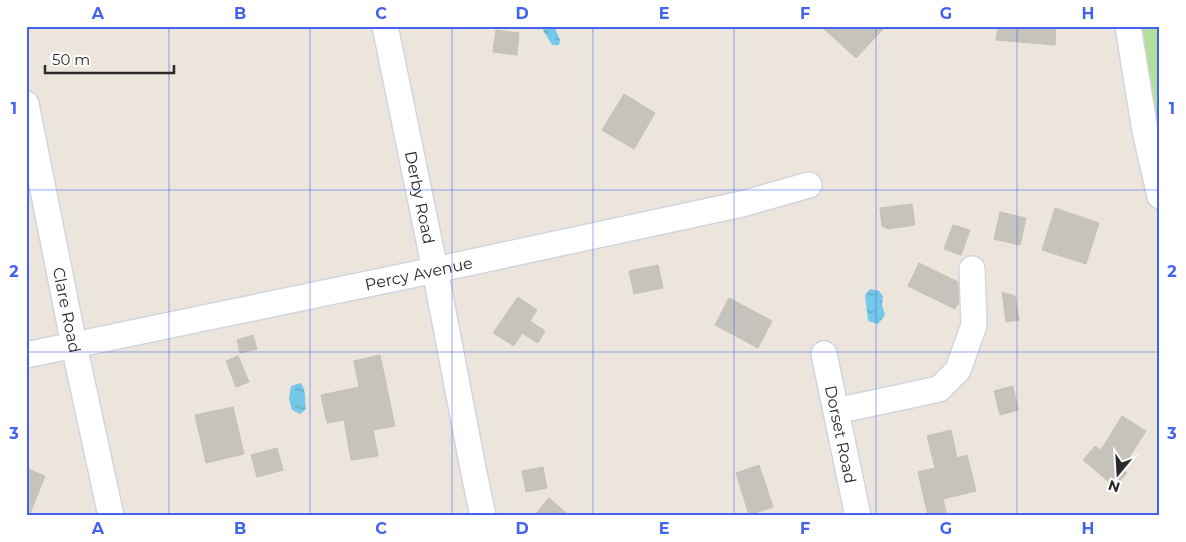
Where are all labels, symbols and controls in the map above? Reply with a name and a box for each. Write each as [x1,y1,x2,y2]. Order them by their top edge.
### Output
text: A [91,4,105,23]
text: B [234,4,246,23]
text: C [375,4,387,23]
text: D [515,4,529,23]
text: E [659,4,669,23]
text: F [800,4,810,23]
text: G [940,4,952,23]
text: H [1082,4,1094,23]
scale bar [45,42,174,74]
text: 50 m [52,50,90,69]
text: 1 [11,99,17,118]
text: 1 [1169,99,1175,118]
street label: Derby Road [401,149,438,246]
street label: Percy Avenue [363,253,474,294]
text: 2 [9,262,19,281]
text: 2 [1167,262,1177,281]
street label: Clare Road [49,265,84,355]
street label: Dorset Road [821,384,860,485]
text: 3 [8,424,19,443]
text: 3 [1166,424,1177,443]
north arrow [1094,450,1144,500]
text: N [1106,476,1122,497]
text: A [91,519,105,538]
text: B [234,519,246,538]
text: C [375,519,387,538]
text: D [515,519,529,538]
text: E [659,519,669,538]
text: F [800,519,810,538]
text: G [940,519,952,538]
text: H [1082,519,1094,538]

